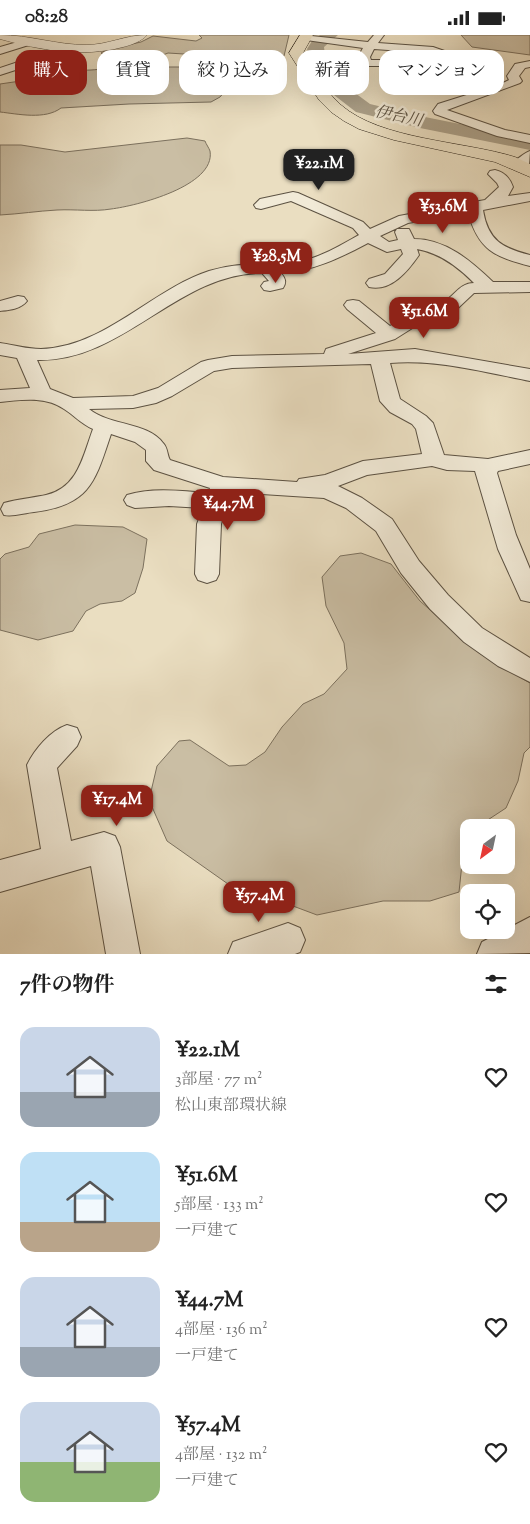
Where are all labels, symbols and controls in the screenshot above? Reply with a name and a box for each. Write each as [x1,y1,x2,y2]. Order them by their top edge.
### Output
text: 08:28 [25,4,68,31]
chip: 購入 [15,50,87,95]
chip: 賃貸 [97,50,169,95]
chip: 絞り込み [179,50,287,95]
chip: 新着 [297,50,369,95]
chip: マンション [379,50,504,95]
water label: 伊台川 [373,101,426,134]
pin: ¥22.1M [278,149,360,191]
text: ¥22.1M [294,153,344,176]
pin: ¥53.6M [402,191,484,234]
text: ¥53.6M [419,196,467,219]
pin: ¥28.5M [235,241,317,284]
text: ¥28.5M [251,246,301,269]
pin: ¥51.6M [383,297,465,339]
text: ¥51.6M [400,301,448,324]
pin: ¥44.7M [187,489,269,531]
text: ¥44.7M [202,493,254,516]
pin: ¥17.4M [76,785,158,827]
text: ¥17.4M [92,789,142,812]
north arrow [460,819,515,874]
map controls [460,819,515,939]
pin: ¥57.4M [218,881,300,923]
button: locate [460,884,515,939]
text: ¥57.4M [234,885,284,908]
icon: filters [482,970,510,998]
text: 7件の物件 [20,971,115,1001]
text: ¥22.1M [175,1036,240,1066]
icon: home [60,1047,120,1107]
icon: heart [482,1063,510,1091]
text: 3部屋 · 77 m² [175,1069,262,1092]
text: 松山東部環状線 [175,1095,287,1118]
text: ¥51.6M [175,1161,237,1191]
icon: home [60,1172,120,1232]
icon: heart [482,1188,510,1216]
text: 5部屋 · 133 m² [175,1194,264,1217]
text: 一戸建て [175,1220,239,1243]
text: ¥44.7M [175,1286,243,1316]
icon: home [60,1297,120,1357]
icon: heart [482,1313,510,1341]
text: 4部屋 · 136 m² [175,1319,268,1342]
text: 一戸建て [175,1345,239,1368]
text: ¥57.4M [175,1411,240,1441]
icon: home [60,1422,120,1482]
icon: heart [482,1438,510,1466]
text: 4部屋 · 132 m² [175,1444,267,1467]
text: 一戸建て [175,1470,239,1493]

